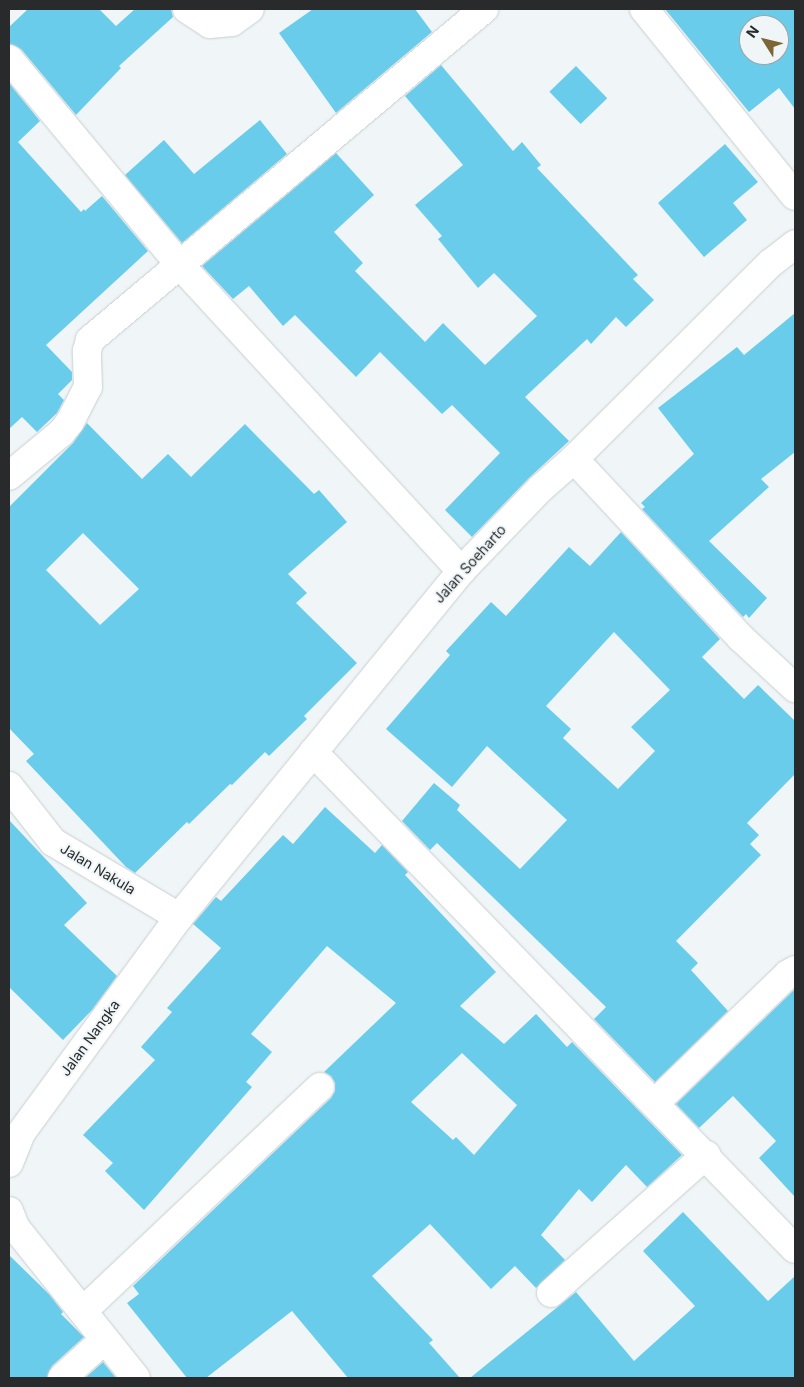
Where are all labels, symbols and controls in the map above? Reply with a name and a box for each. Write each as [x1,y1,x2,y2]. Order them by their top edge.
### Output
north arrow [739,15,789,65]
text: N [742,22,762,41]
street label: Jalan Soeharto [431,521,509,607]
street label: Jalan Nakula [57,840,139,898]
street label: Jalan Nangka [57,997,123,1079]

